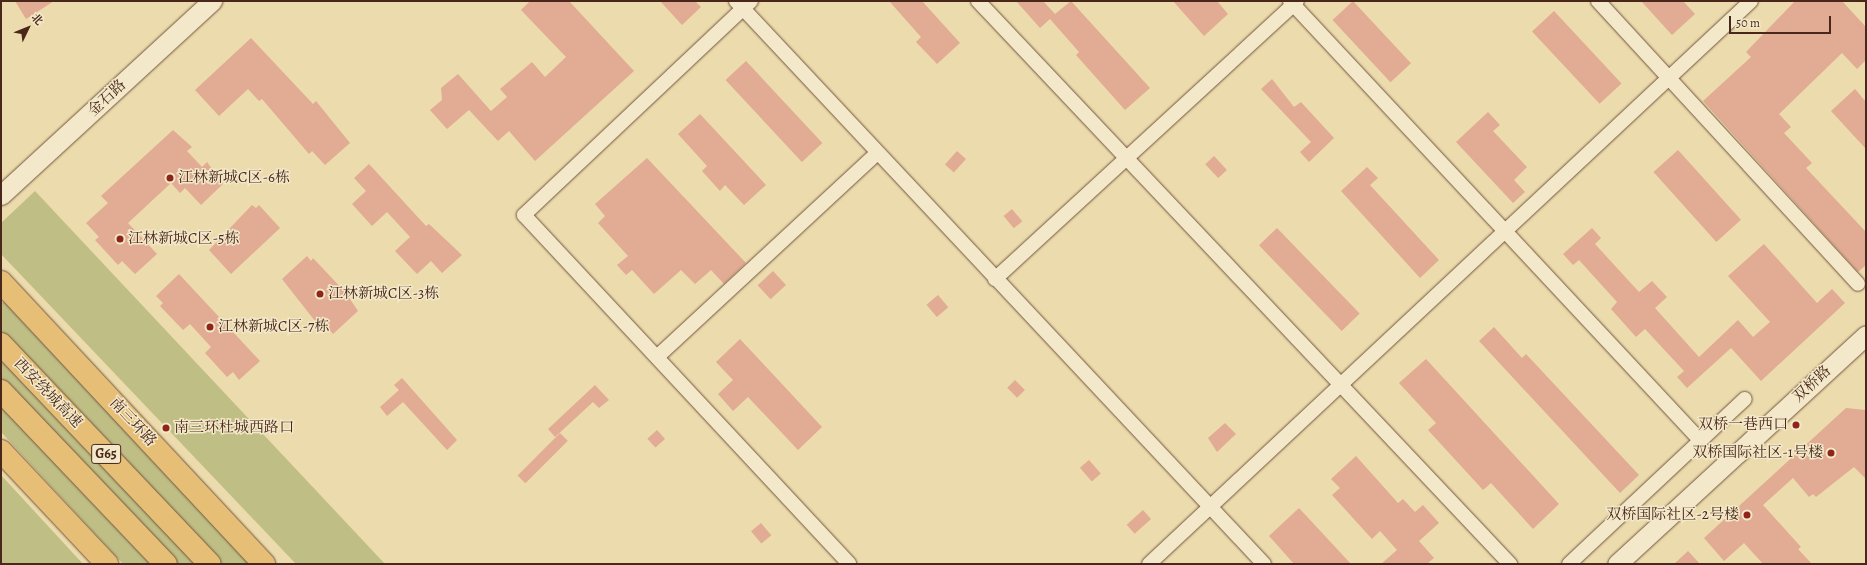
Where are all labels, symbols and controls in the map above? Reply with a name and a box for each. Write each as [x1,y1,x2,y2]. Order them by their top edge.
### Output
north arrow [8,8,48,48]
scale bar [1731,8,1833,34]
text: 北 [28,10,46,29]
text: 50 m [1736,15,1760,31]
street label: 金石路 [84,76,130,120]
place label: 江林新城C区-6栋 [178,169,290,187]
marker: 江林新城C区-6栋 [165,173,175,183]
place label: 江林新城C区-5栋 [128,230,240,248]
marker: 江林新城C区-5栋 [115,234,125,244]
place label: 江林新城C区-3栋 [328,285,439,303]
marker: 江林新城C区-3栋 [315,289,325,299]
place label: 江林新城C区-7栋 [218,318,329,336]
marker: 江林新城C区-7栋 [205,322,215,332]
street label: 西安绕城高速 [10,354,86,432]
street label: 双桥路 [1789,362,1835,406]
street label: 南三环路 [106,394,160,450]
place label: 双桥一巷西口 [1698,416,1788,434]
place label: 南三环杜城西路口 [174,419,294,437]
marker: 双桥一巷西口 [1791,420,1801,430]
marker: 南三环杜城西路口 [161,423,171,433]
road number: G65 [91,442,121,466]
place label: 双桥国际社区-1号楼 [1692,444,1823,462]
marker: 双桥国际社区-1号楼 [1826,448,1836,458]
place label: 双桥国际社区-2号楼 [1606,506,1739,524]
marker: 双桥国际社区-2号楼 [1742,510,1752,520]

